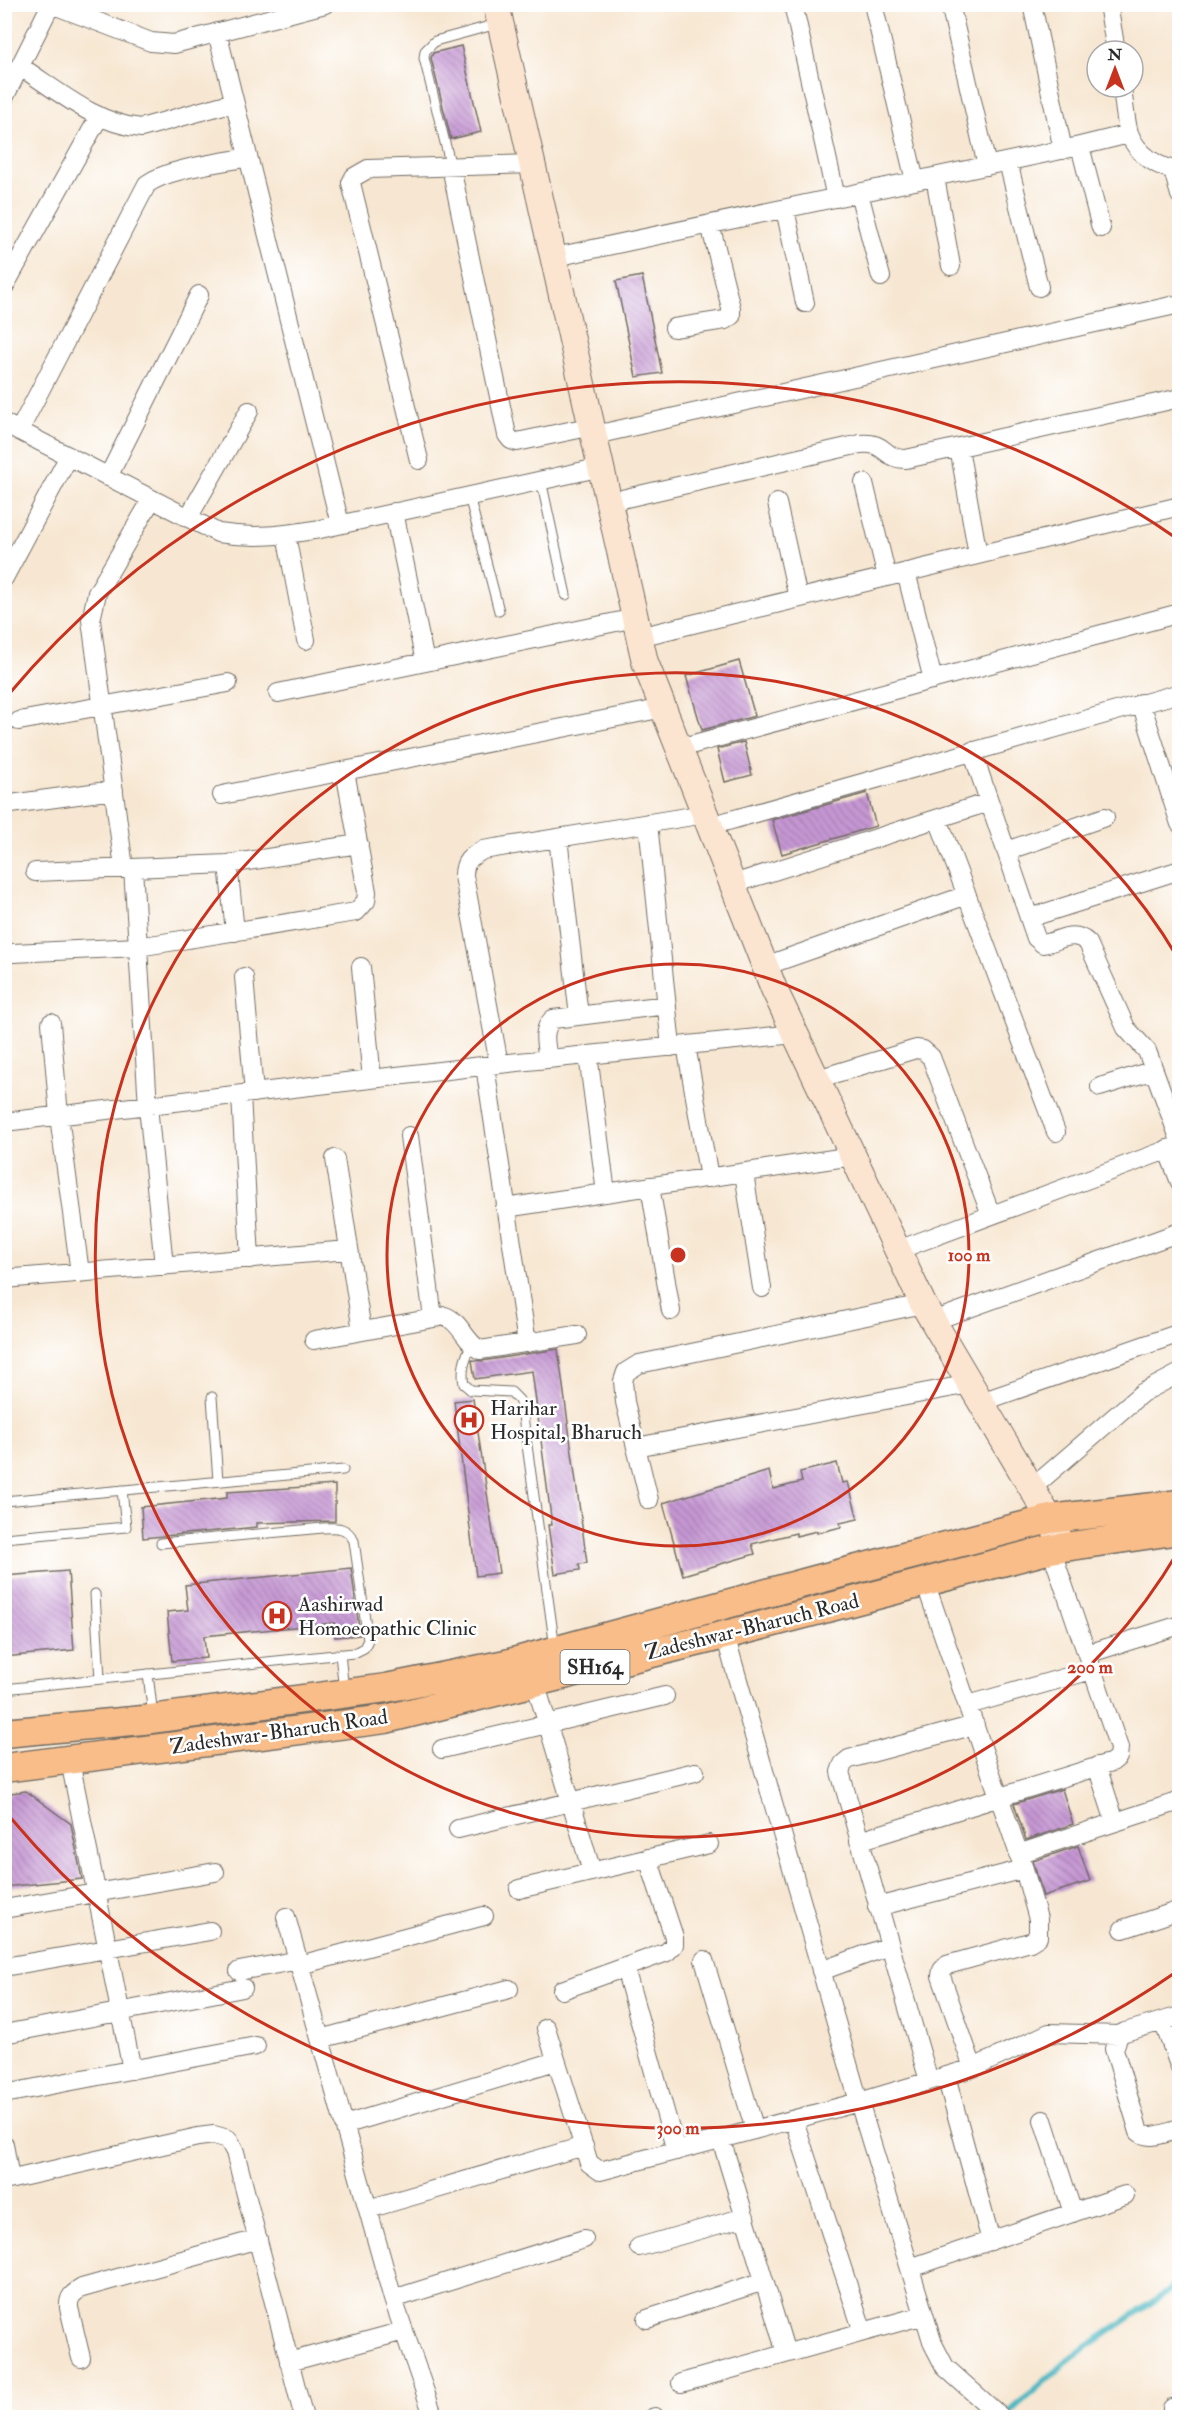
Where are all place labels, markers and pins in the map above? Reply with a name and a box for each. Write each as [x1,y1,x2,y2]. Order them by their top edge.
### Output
centre of rings [668,1245,688,1265]
place label: Harihar Hospital, Bharuch [490,1395,642,1446]
hospital icon: Harihar Hospital, Bharuch [453,1404,485,1436]
place label: Aashirwad Homoeopathic Clinic [297,1591,477,1642]
hospital icon: Aashirwad Homoeopathic Clinic [261,1600,293,1632]

